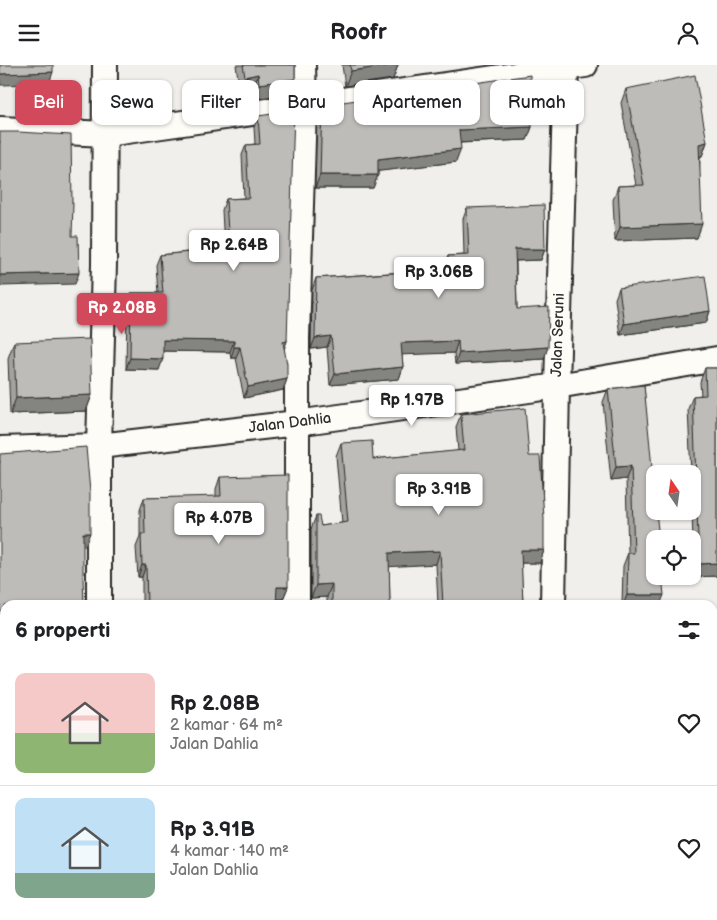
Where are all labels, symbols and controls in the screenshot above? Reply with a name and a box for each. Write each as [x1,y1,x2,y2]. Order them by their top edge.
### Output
icon: menu [15,19,43,47]
text: Roofr [330,19,387,46]
icon: person [674,19,702,47]
chip: Beli [15,80,82,125]
chip: Sewa [92,80,172,125]
chip: Filter [182,80,259,125]
chip: Baru [269,80,344,125]
chip: Apartemen [354,80,480,125]
chip: Rumah [490,80,584,125]
pin: Rp 2.64B [182,229,286,272]
text: Rp 2.64B [200,236,268,255]
pin: Rp 3.06B [387,257,491,299]
text: Rp 3.06B [405,263,473,282]
pin: Rp 2.08B [70,293,174,335]
street label: Jalan Seruni [547,293,569,377]
text: Rp 2.08B [88,299,156,318]
pin: Rp 1.97B [360,385,464,427]
text: Rp 1.97B [380,391,444,410]
street label: Jalan Dahlia [248,409,332,437]
north arrow [646,465,701,520]
map controls [646,465,701,585]
pin: Rp 3.91B [387,473,491,516]
text: Rp 3.91B [407,480,471,499]
pin: Rp 4.07B [167,503,271,545]
text: Rp 4.07B [185,509,253,528]
button: locate [646,530,701,585]
icon: filters [675,616,703,644]
text: 6 properti [15,618,110,643]
text: Rp 2.08B [170,691,260,716]
icon: home [55,693,115,753]
icon: heart [675,709,703,737]
text: 2 kamar · 64 m² [170,716,283,735]
text: Jalan Dahlia [170,735,259,754]
text: Rp 3.91B [170,817,255,842]
icon: home [55,818,115,878]
icon: heart [675,834,703,862]
text: 4 kamar · 140 m² [170,842,289,861]
text: Jalan Dahlia [170,861,259,880]

